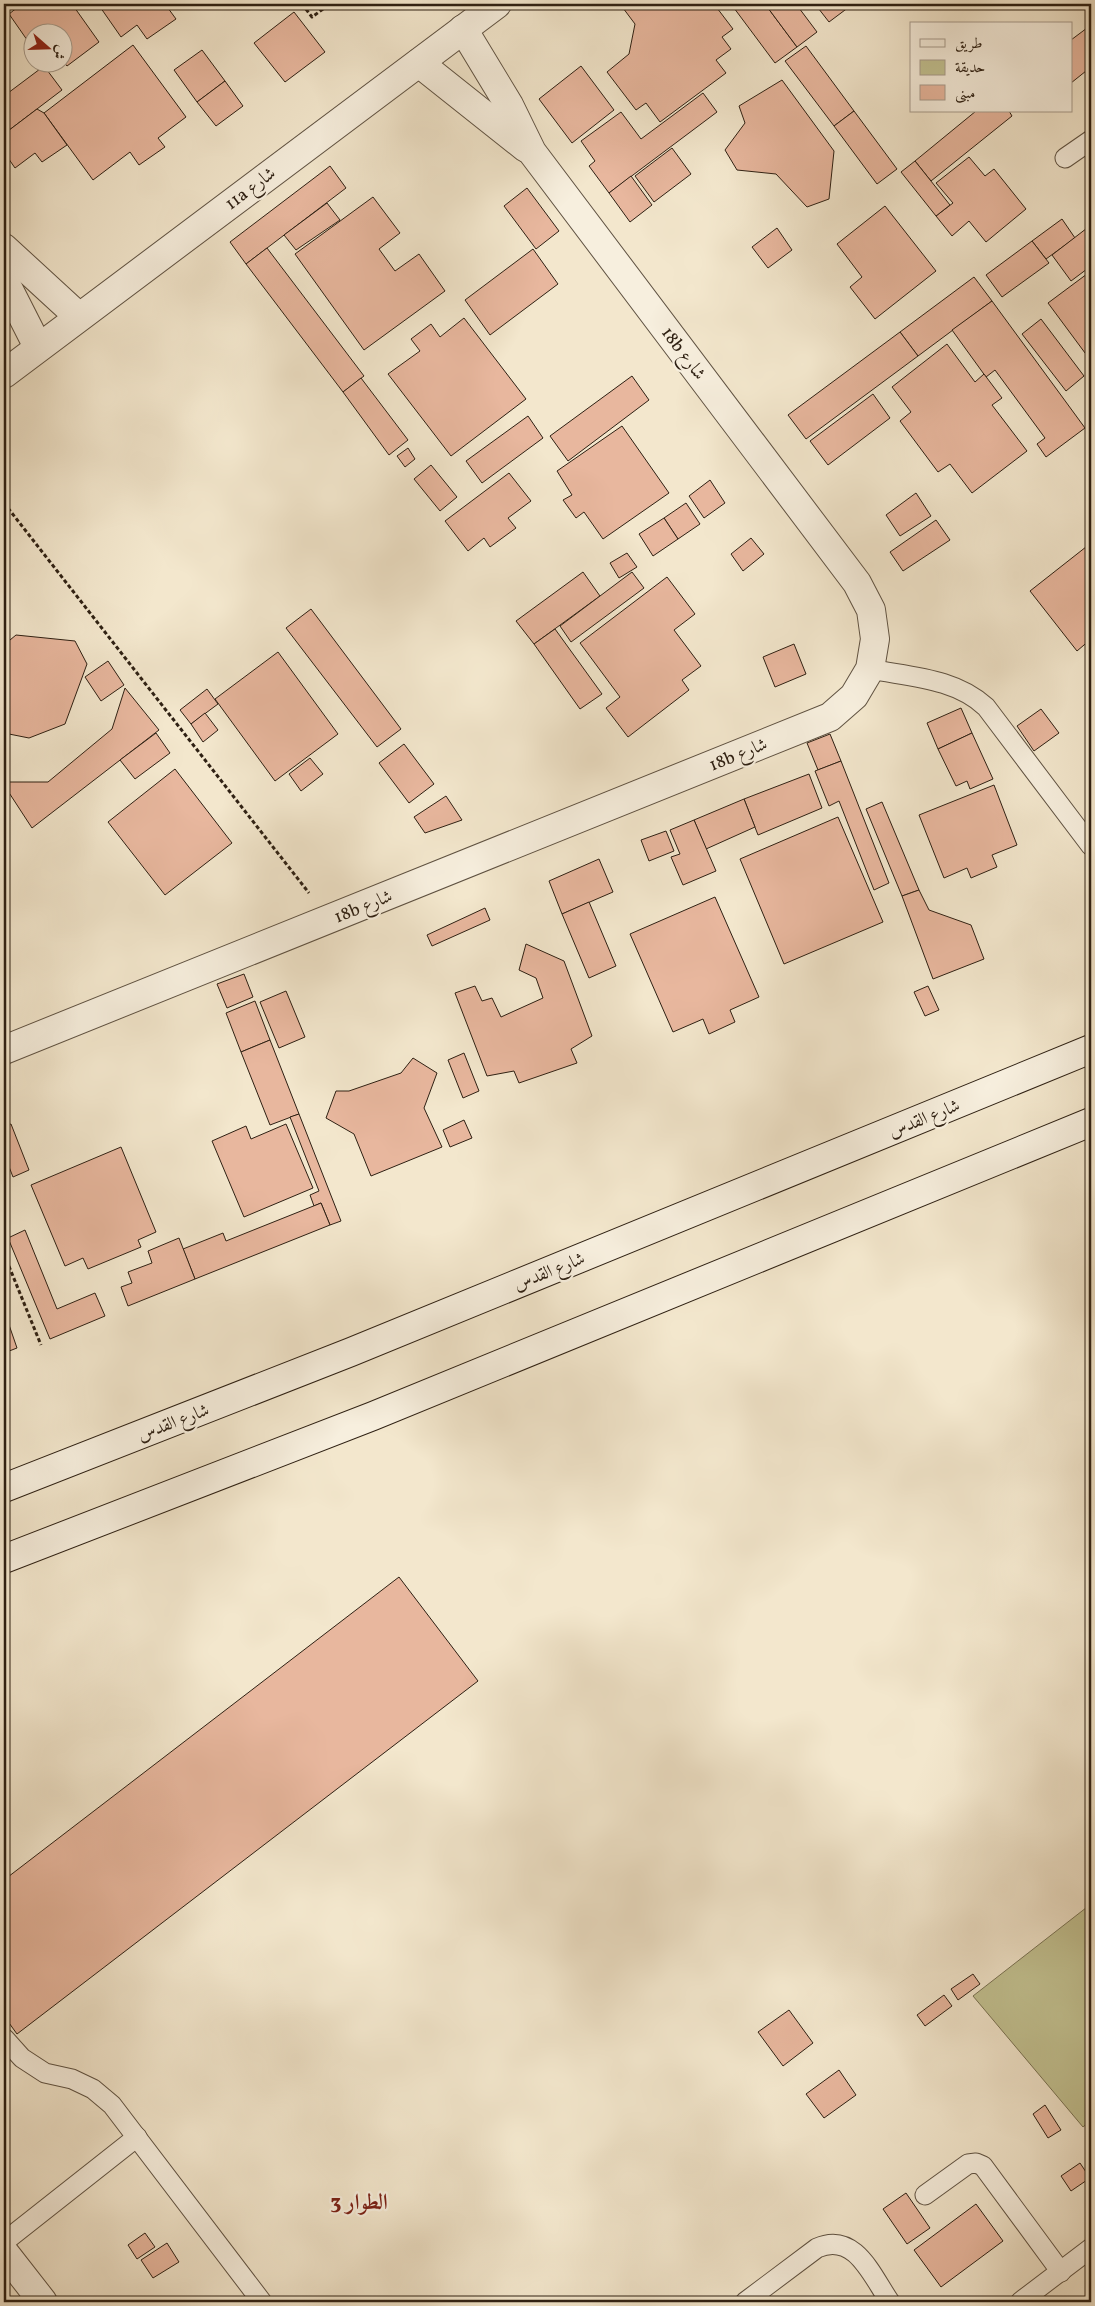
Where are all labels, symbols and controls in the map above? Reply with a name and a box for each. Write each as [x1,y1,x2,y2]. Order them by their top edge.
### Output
north arrow [22,22,72,72]
legend [910,22,1072,112]
text: طريق [955,34,982,55]
text: ش [47,42,70,62]
text: حديقة [955,58,985,79]
text: مبنى [955,84,975,105]
street label: 11a شارع [220,162,282,217]
street label: 18b شارع [654,322,711,386]
street label: 18b شارع [706,732,772,779]
street label: 18b شارع [331,884,397,931]
street label: شارع القدس [885,1094,964,1146]
street label: شارع القدس [510,1247,589,1299]
street label: شارع القدس [134,1398,213,1449]
district label: الطوار 3 [330,2188,388,2219]

